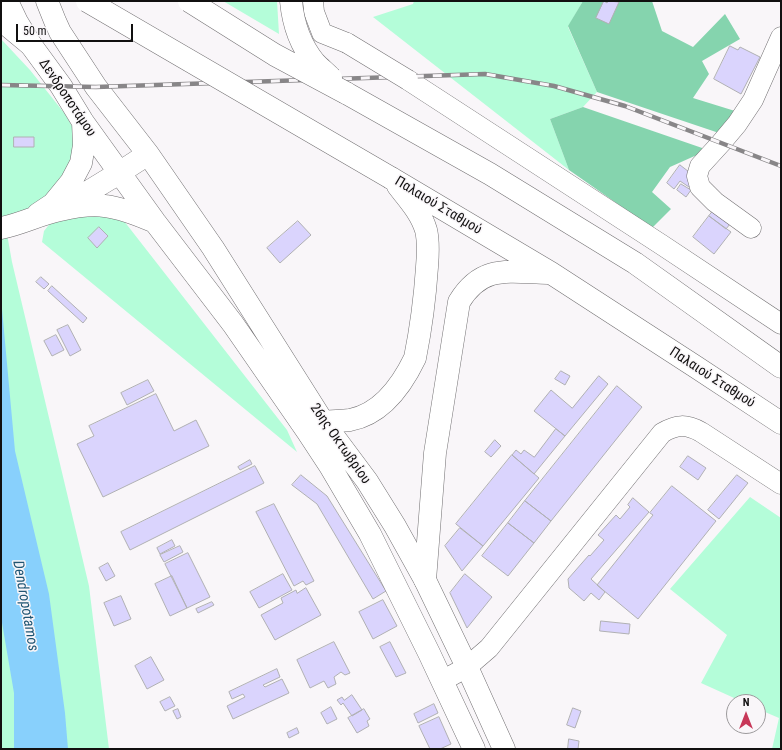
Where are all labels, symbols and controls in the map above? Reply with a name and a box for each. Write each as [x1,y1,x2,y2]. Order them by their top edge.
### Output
scale bar [18,16,135,42]
text: 50 m [23,24,47,38]
street label: Δενδροποτάμου [35,56,99,140]
street label: Παλαιού Σταθμού [391,173,485,239]
street label: Παλαιού Σταθμού [666,344,758,412]
street label: 26ης Οκτωβρίου [306,400,374,488]
water label: Dendropotamos [8,559,42,653]
north arrow [726,694,766,734]
text: N [743,696,749,709]

